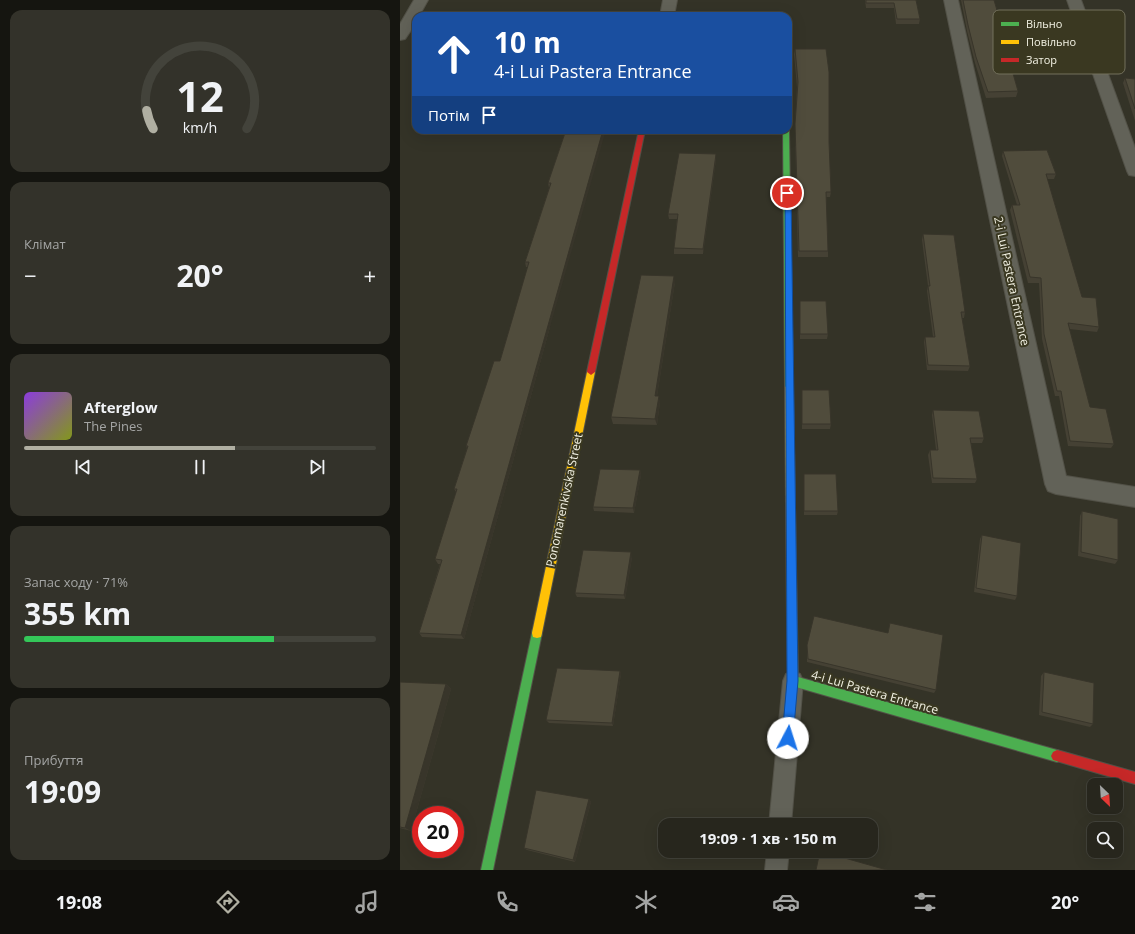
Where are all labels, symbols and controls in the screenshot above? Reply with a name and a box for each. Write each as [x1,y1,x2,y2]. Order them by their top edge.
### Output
legend [993,10,1125,74]
text: Вільно [1026,16,1063,31]
text: 10 m [494,23,561,61]
icon: ahead [428,28,480,80]
text: Повільно [1026,34,1076,49]
text: Затор [1026,52,1057,67]
text: 4-i Lui Pastera Entrance [494,59,692,83]
text: 12 [176,68,224,124]
icon: arrive [478,104,500,126]
text: Потім [428,105,470,125]
text: km/h [183,118,217,137]
pin [770,176,804,210]
icon: arrive [776,182,798,204]
street label: 2-i Lui Pastera Entrance [990,215,1034,347]
text: Клімат [24,235,66,253]
text: 20° [176,255,224,296]
text: − [24,260,37,290]
text: + [363,260,376,290]
text: Afterglow [84,397,158,417]
text: The Pines [84,417,142,435]
street label: Ponomarenkivska Street [542,431,586,569]
icon: previous [72,456,94,478]
icon: pause [189,456,211,478]
icon: next [306,456,328,478]
text: Запас ходу · 71% [24,573,128,591]
text: 355 km [24,593,131,634]
street label: 4-i Lui Pastera Entrance [809,666,941,718]
position arrow [767,717,809,759]
text: Прибуття [24,751,83,769]
text: 19:09 [24,771,101,812]
north arrow [1087,778,1123,814]
map controls [1087,778,1123,858]
speed limit sign: 20 [412,806,464,858]
button: search [1087,822,1123,858]
text: 19:09 · 1 хв · 150 m [699,828,837,848]
icon: directions [214,888,242,916]
icon: music [353,888,381,916]
icon: phone [493,888,521,916]
icon: climate [632,888,660,916]
icon: car [772,888,800,916]
icon: filters [911,888,939,916]
text: 19:08 [56,890,102,914]
text: 20° [1051,890,1079,914]

